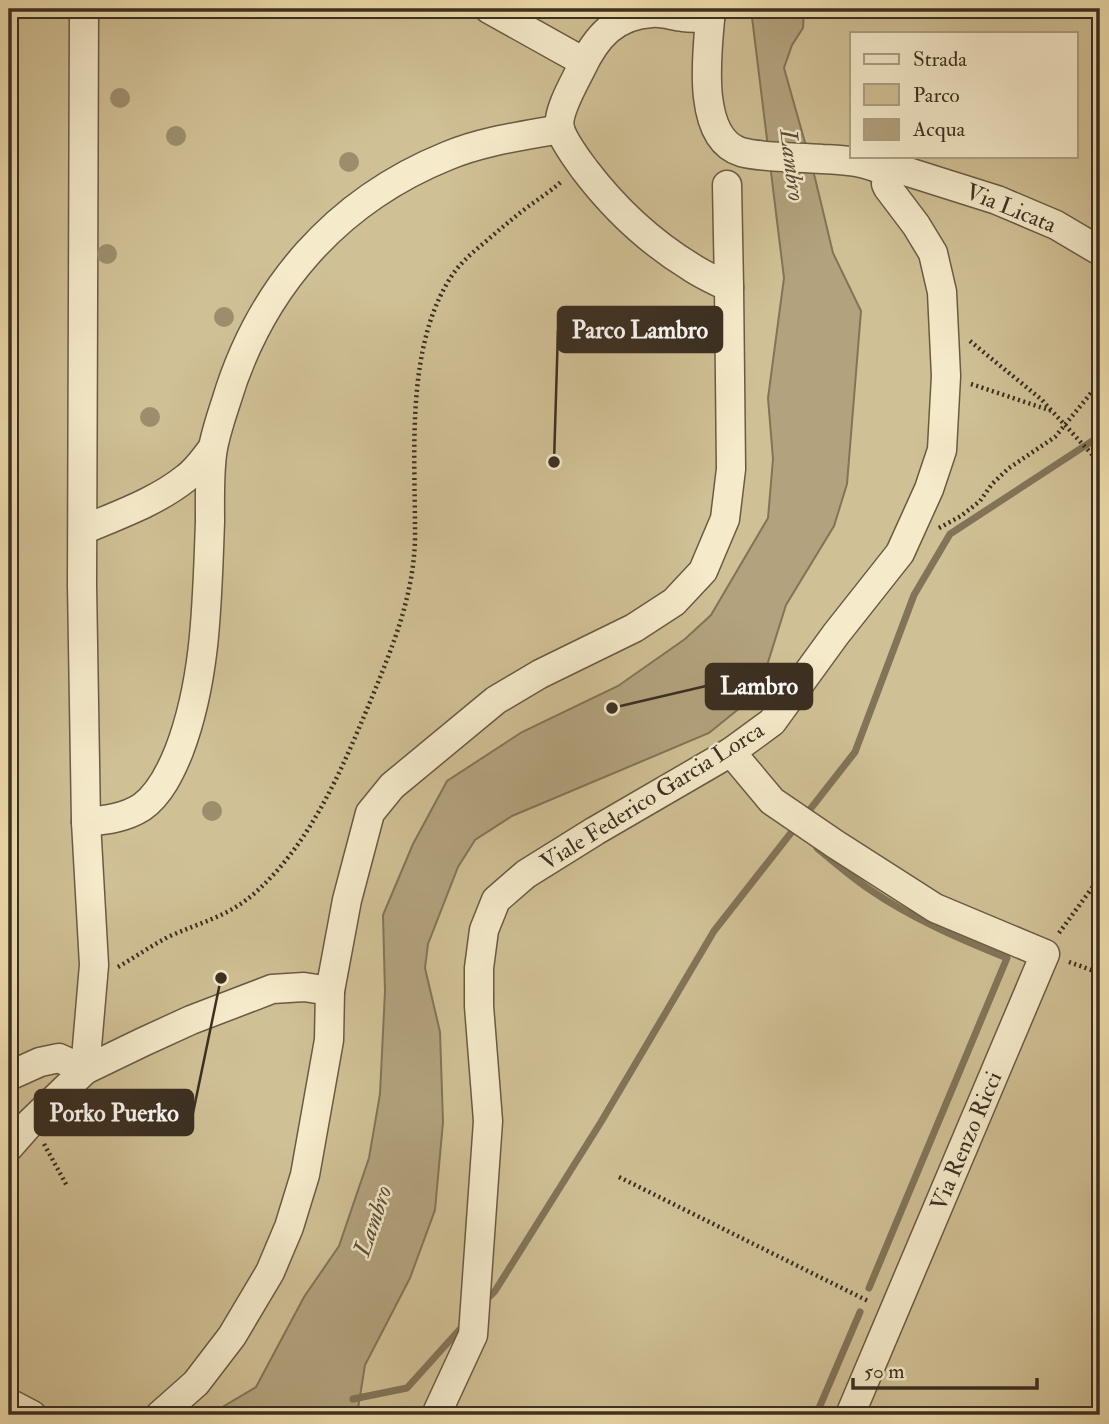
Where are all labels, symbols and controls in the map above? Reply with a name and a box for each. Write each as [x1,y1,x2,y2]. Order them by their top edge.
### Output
legend [850,32,1078,158]
text: Strada [913,46,967,73]
text: Parco [913,82,960,109]
text: Acqua [912,116,966,143]
water label: Lambro [772,126,812,203]
street label: Via Licata [962,177,1061,239]
callout: Parco Lambro [558,307,722,352]
text: Parco Lambro [572,315,709,346]
callout: Lambro [706,664,812,709]
text: Lambro [720,671,798,702]
street label: Viale Federico Garcia Lorca [535,715,770,877]
street label: Via Renzo Ricci [924,1067,1008,1215]
callout: Porko Puerko [35,1090,193,1135]
text: Porko Puerko [49,1098,179,1129]
water label: Lambro [346,1182,399,1261]
scale bar [853,1347,1037,1391]
text: 50 m [864,1358,905,1385]

